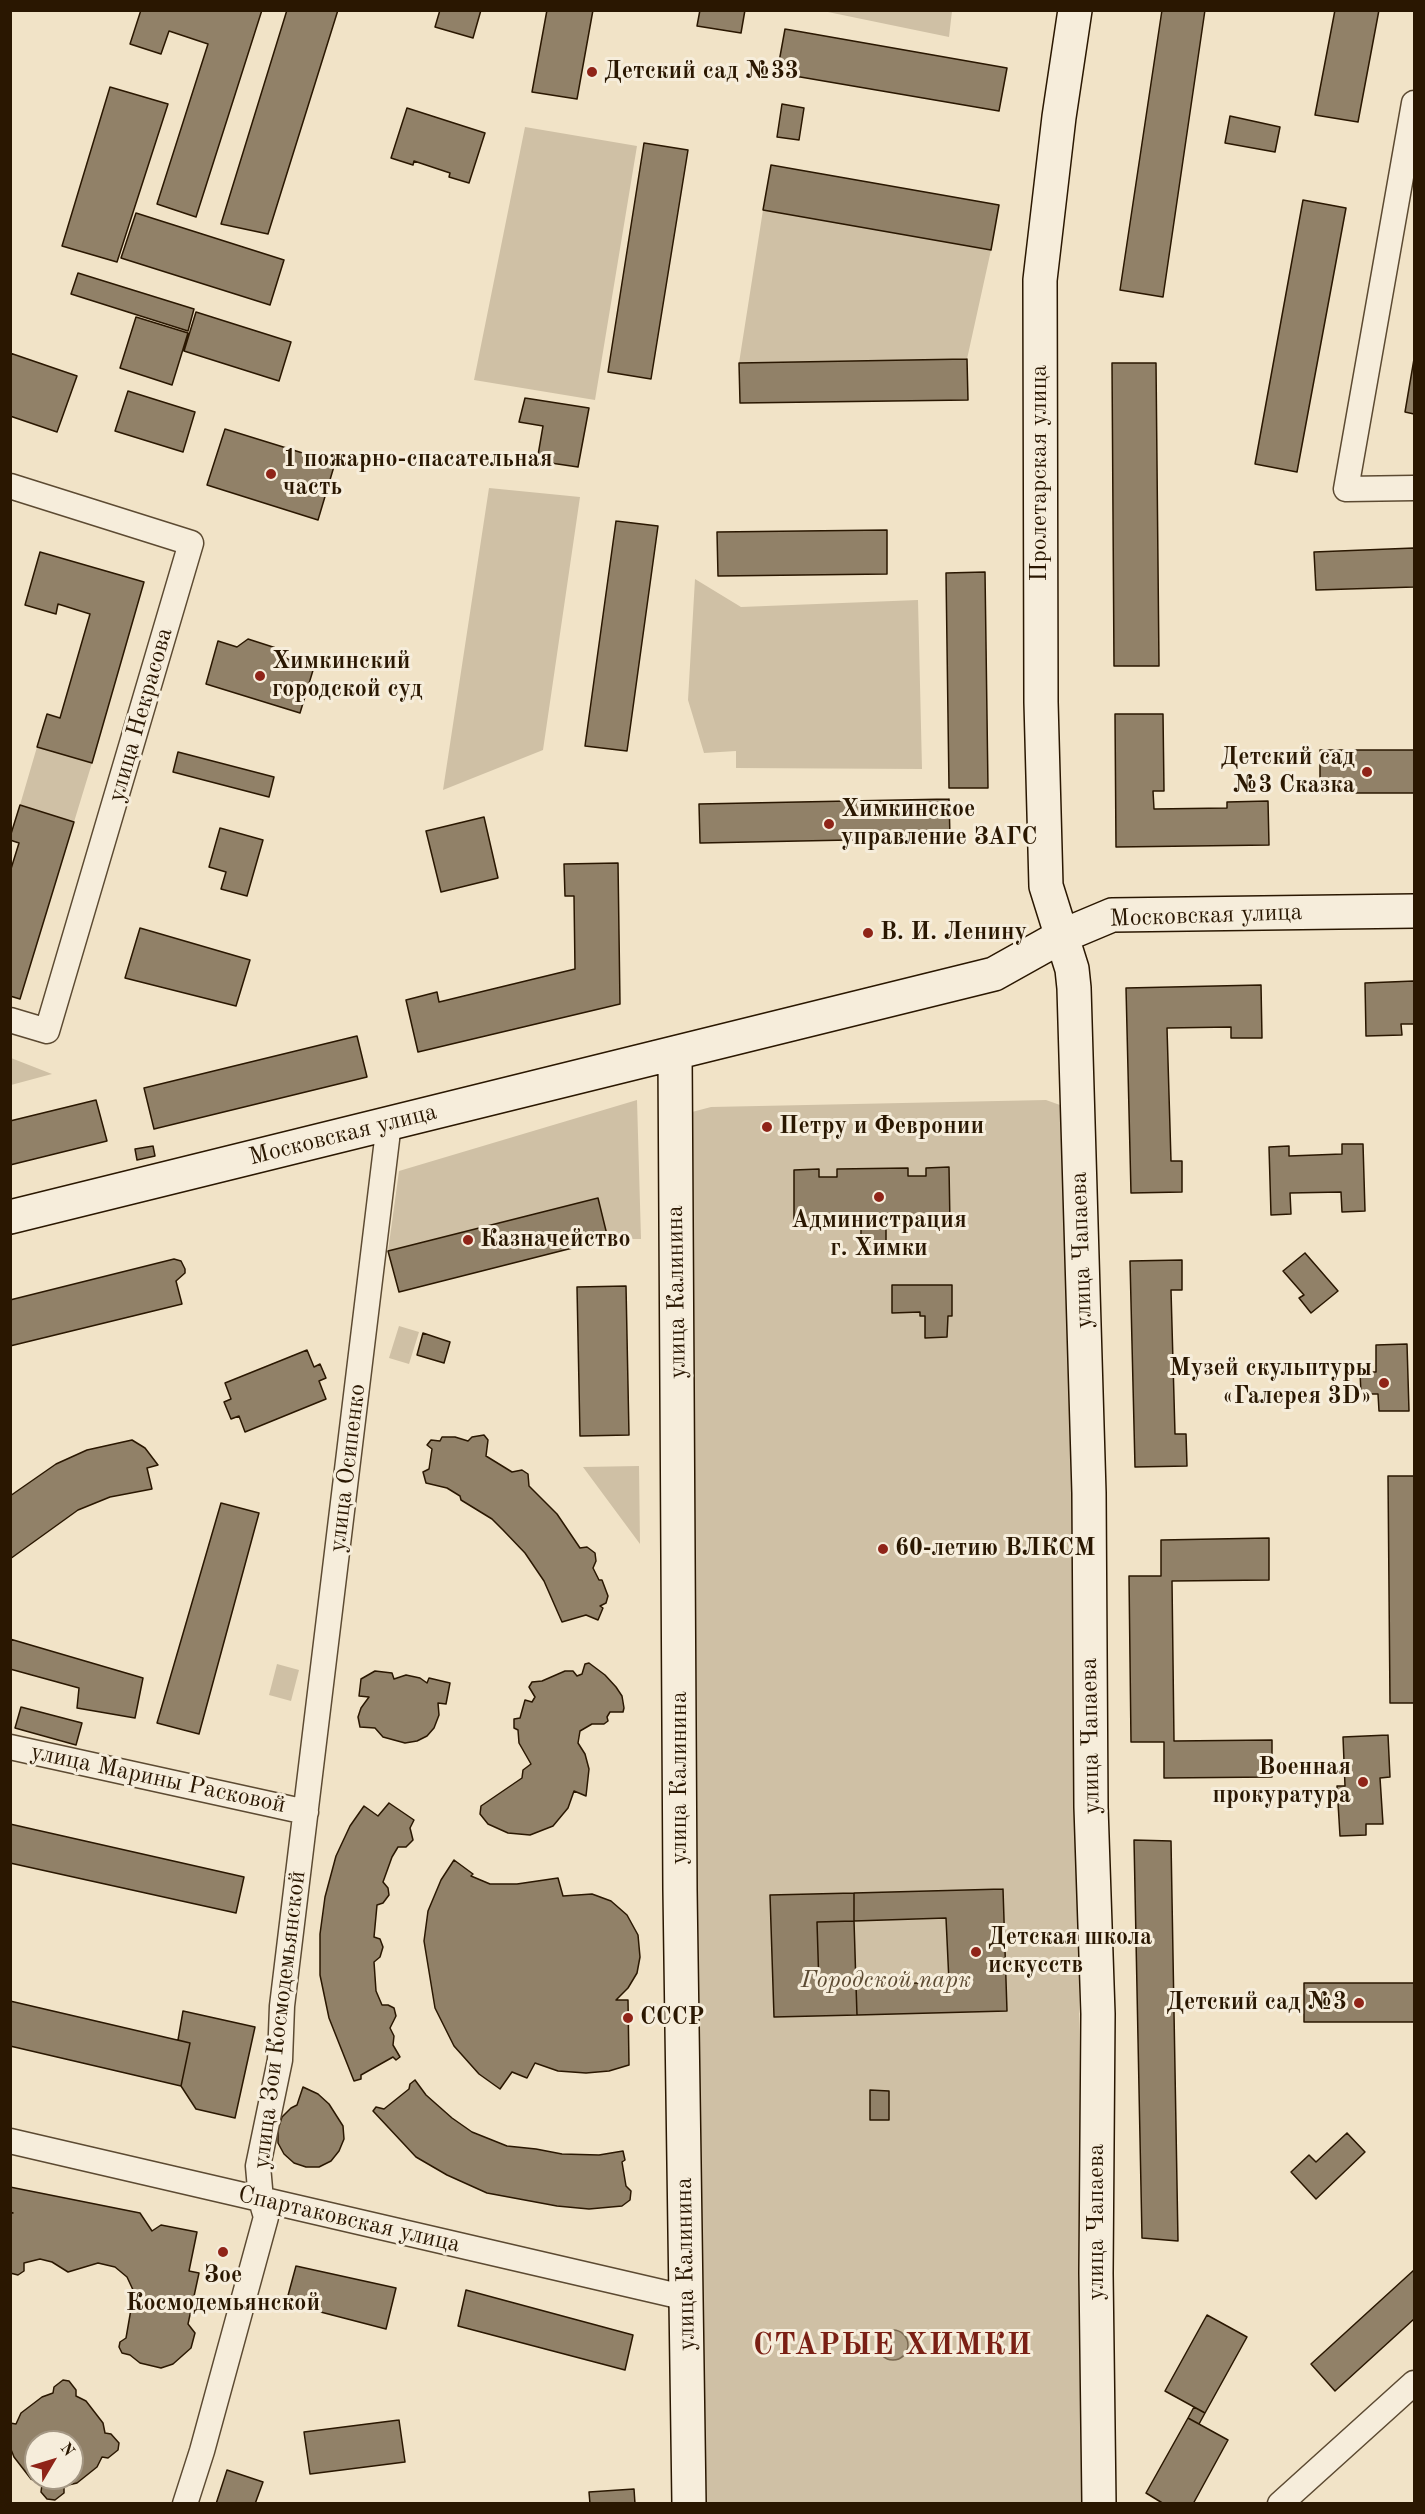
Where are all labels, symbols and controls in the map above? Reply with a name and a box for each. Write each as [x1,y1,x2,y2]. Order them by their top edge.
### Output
place label: Детский сад №33 [604,58,799,86]
marker: Детский сад №33 [585,65,599,79]
street label: Пролетарская улица [1026,365,1054,581]
place label: 1 пожарно-спасательная часть [283,446,553,502]
marker: 1 пожарно-спасательная часть [264,467,278,481]
street label: улица Некрасова [102,624,180,806]
place label: Химкинский городской суд [272,648,423,704]
marker: Химкинский городской суд [253,669,267,683]
place label: Детский сад №3 Сказка [1220,744,1355,800]
marker: Детский сад №3 Сказка [1360,765,1374,779]
place label: Химкинское управление ЗАГС [841,796,1037,852]
marker: Химкинское управление ЗАГС [822,817,836,831]
street label: Московская улица [1109,898,1303,934]
place label: В. И. Ленину [880,919,1027,947]
marker: В. И. Ленину [861,926,875,940]
street label: Московская улица [246,1098,440,1172]
place label: Петру и Февронии [779,1113,984,1141]
marker: Петру и Февронии [760,1120,774,1134]
street label: улица Чапаева [1065,1171,1099,1329]
marker: Администрация г. Химки [872,1190,886,1204]
street label: улица Калинина [661,1205,693,1379]
place label: Администрация г. Химки [791,1207,967,1263]
place label: Казначейство [480,1226,631,1254]
marker: Казначейство [461,1233,475,1247]
place label: Музей скульптуры «Галерея 3D» [1169,1355,1372,1411]
marker: Музей скульптуры «Галерея 3D» [1377,1376,1391,1390]
street label: улица Осипенко [323,1382,373,1554]
place label: 60-летию ВЛКСМ [895,1535,1095,1563]
marker: 60-летию ВЛКСМ [876,1542,890,1556]
street label: улица Чапаева [1075,1657,1107,1815]
street label: улица Калинина [666,1691,694,1865]
street label: улица Марины Расковой [28,1738,288,1820]
place label: Военная прокуратура [1212,1754,1351,1810]
marker: Военная прокуратура [1356,1775,1370,1789]
street label: улица Зои Космодемьянской [247,1869,313,2171]
place label: Детская школа искусств [988,1924,1152,1980]
marker: Детская школа искусств [969,1945,983,1959]
park label: Городской парк [801,1967,971,1995]
place label: Детский сад №3 [1166,1989,1347,2017]
marker: Детский сад №3 [1352,1996,1366,2010]
place label: СССР [640,2004,704,2032]
marker: СССР [621,2011,635,2025]
street label: улица Чапаева [1083,2144,1111,2300]
street label: улица Калинина [670,2177,702,2351]
street label: Спартаковская улица [235,2180,463,2260]
marker: Зое Космодемьянской [216,2245,230,2259]
place label: Зое Космодемьянской [126,2262,320,2318]
district label: СТАРЫЕ ХИМКИ [753,2328,1033,2364]
north arrow [24,2430,84,2490]
text: N [57,2440,77,2460]

